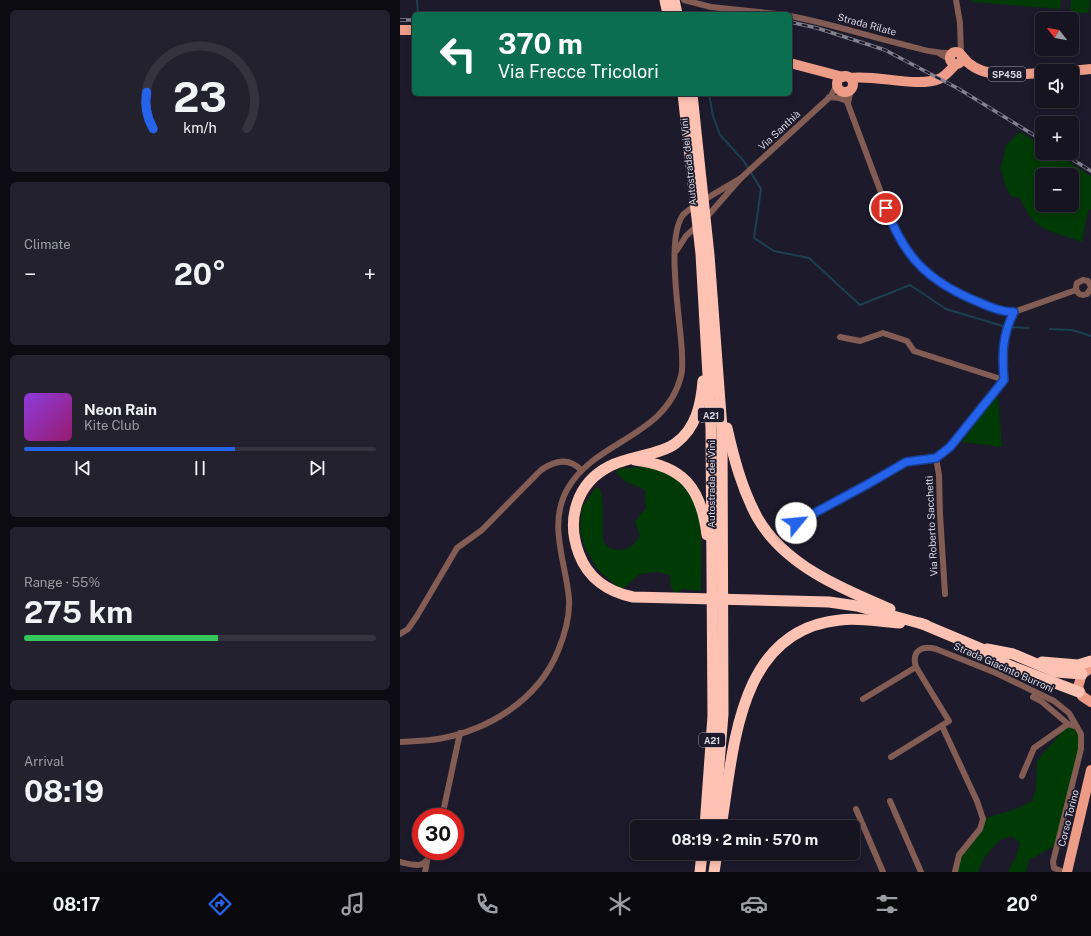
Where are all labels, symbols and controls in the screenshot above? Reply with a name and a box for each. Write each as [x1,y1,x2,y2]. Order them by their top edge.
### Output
street label: Strada Rilate [836,10,898,38]
north arrow [1035,12,1079,56]
map controls [1035,12,1079,212]
text: 370 m [498,27,583,60]
icon: left [432,28,484,80]
text: Via Frecce Tricolori [498,61,659,82]
button: sound [1035,64,1079,108]
road number: SP458 [988,67,1026,81]
text: 23 [173,72,227,121]
street label: Via Santhià [756,108,802,152]
button: + [1035,116,1079,160]
street label: Autostrada dei Vini [677,118,699,206]
text: km/h [183,119,217,136]
button: − [1035,168,1079,212]
pin [869,191,903,225]
icon: arrive [875,197,897,219]
text: Climate [24,237,71,252]
text: 20° [174,256,226,292]
text: − [24,261,36,287]
text: + [364,261,376,287]
text: Neon Rain [84,401,157,418]
road number: A21 [698,408,724,422]
text: Kite Club [84,418,139,433]
street label: Autostrada dei Vini [705,440,717,528]
icon: previous [72,457,94,479]
icon: pause [189,457,211,479]
icon: next [306,457,328,479]
street label: Via Roberto Sacchetti [922,475,940,577]
position arrow [775,502,817,544]
text: Range · 55% [24,575,100,590]
text: 275 km [24,594,133,630]
street label: Strada Giacinto Burroni [952,639,1056,695]
road number: A21 [699,733,725,747]
text: Arrival [24,754,64,769]
text: 08:19 [24,773,104,809]
street label: Corso Torino [1055,788,1081,848]
speed limit sign: 30 [412,808,464,860]
text: 08:19 · 2 min · 570 m [672,831,818,848]
icon: directions [206,890,234,918]
icon: music [339,890,367,918]
icon: phone [473,890,501,918]
icon: climate [606,890,634,918]
icon: car [740,890,768,918]
icon: filters [873,890,901,918]
text: 08:17 [53,894,100,915]
text: 20° [1007,894,1038,915]

